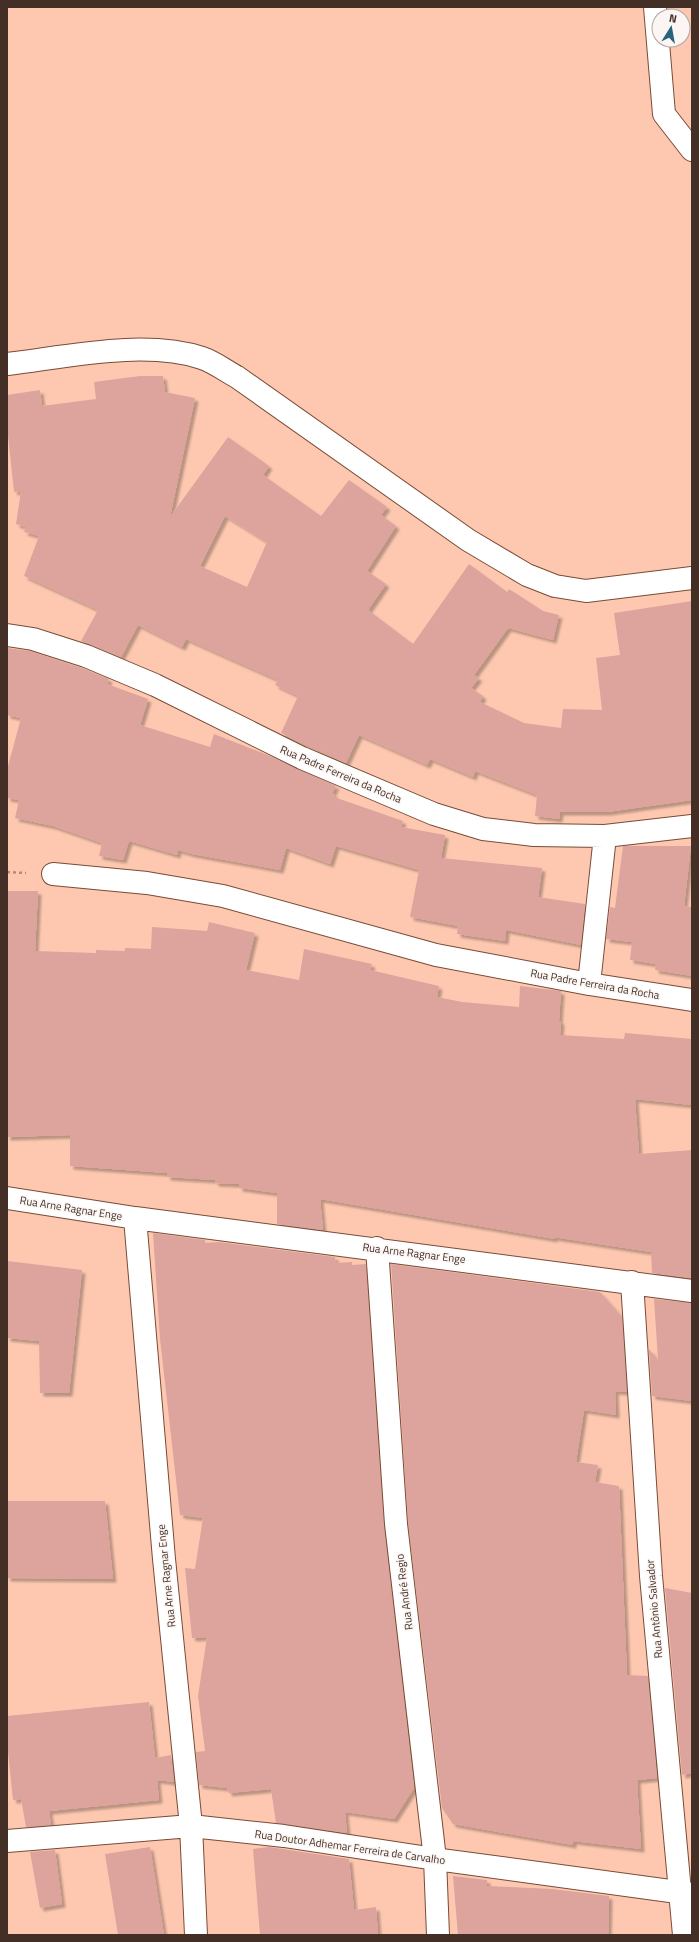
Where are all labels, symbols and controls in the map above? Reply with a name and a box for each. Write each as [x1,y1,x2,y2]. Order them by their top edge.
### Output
north arrow [651,8,691,48]
text: N [668,10,678,27]
street label: Rua Padre Ferreira da Rocha [278,741,405,807]
street label: Rua Padre Ferreira da Rocha [529,965,661,1003]
street label: Rua Arne Ragnar Enge [19,1192,124,1224]
street label: Rua Arne Ragnar Enge [362,1239,467,1267]
street label: Rua Arne Ragnar Enge [153,1523,179,1628]
street label: Rua André Regio [391,1553,417,1631]
street label: Rua Antônio Salvador [642,1559,666,1659]
street label: Rua Doutor Adhemar Ferreira de Carvalho [254,1826,446,1868]

